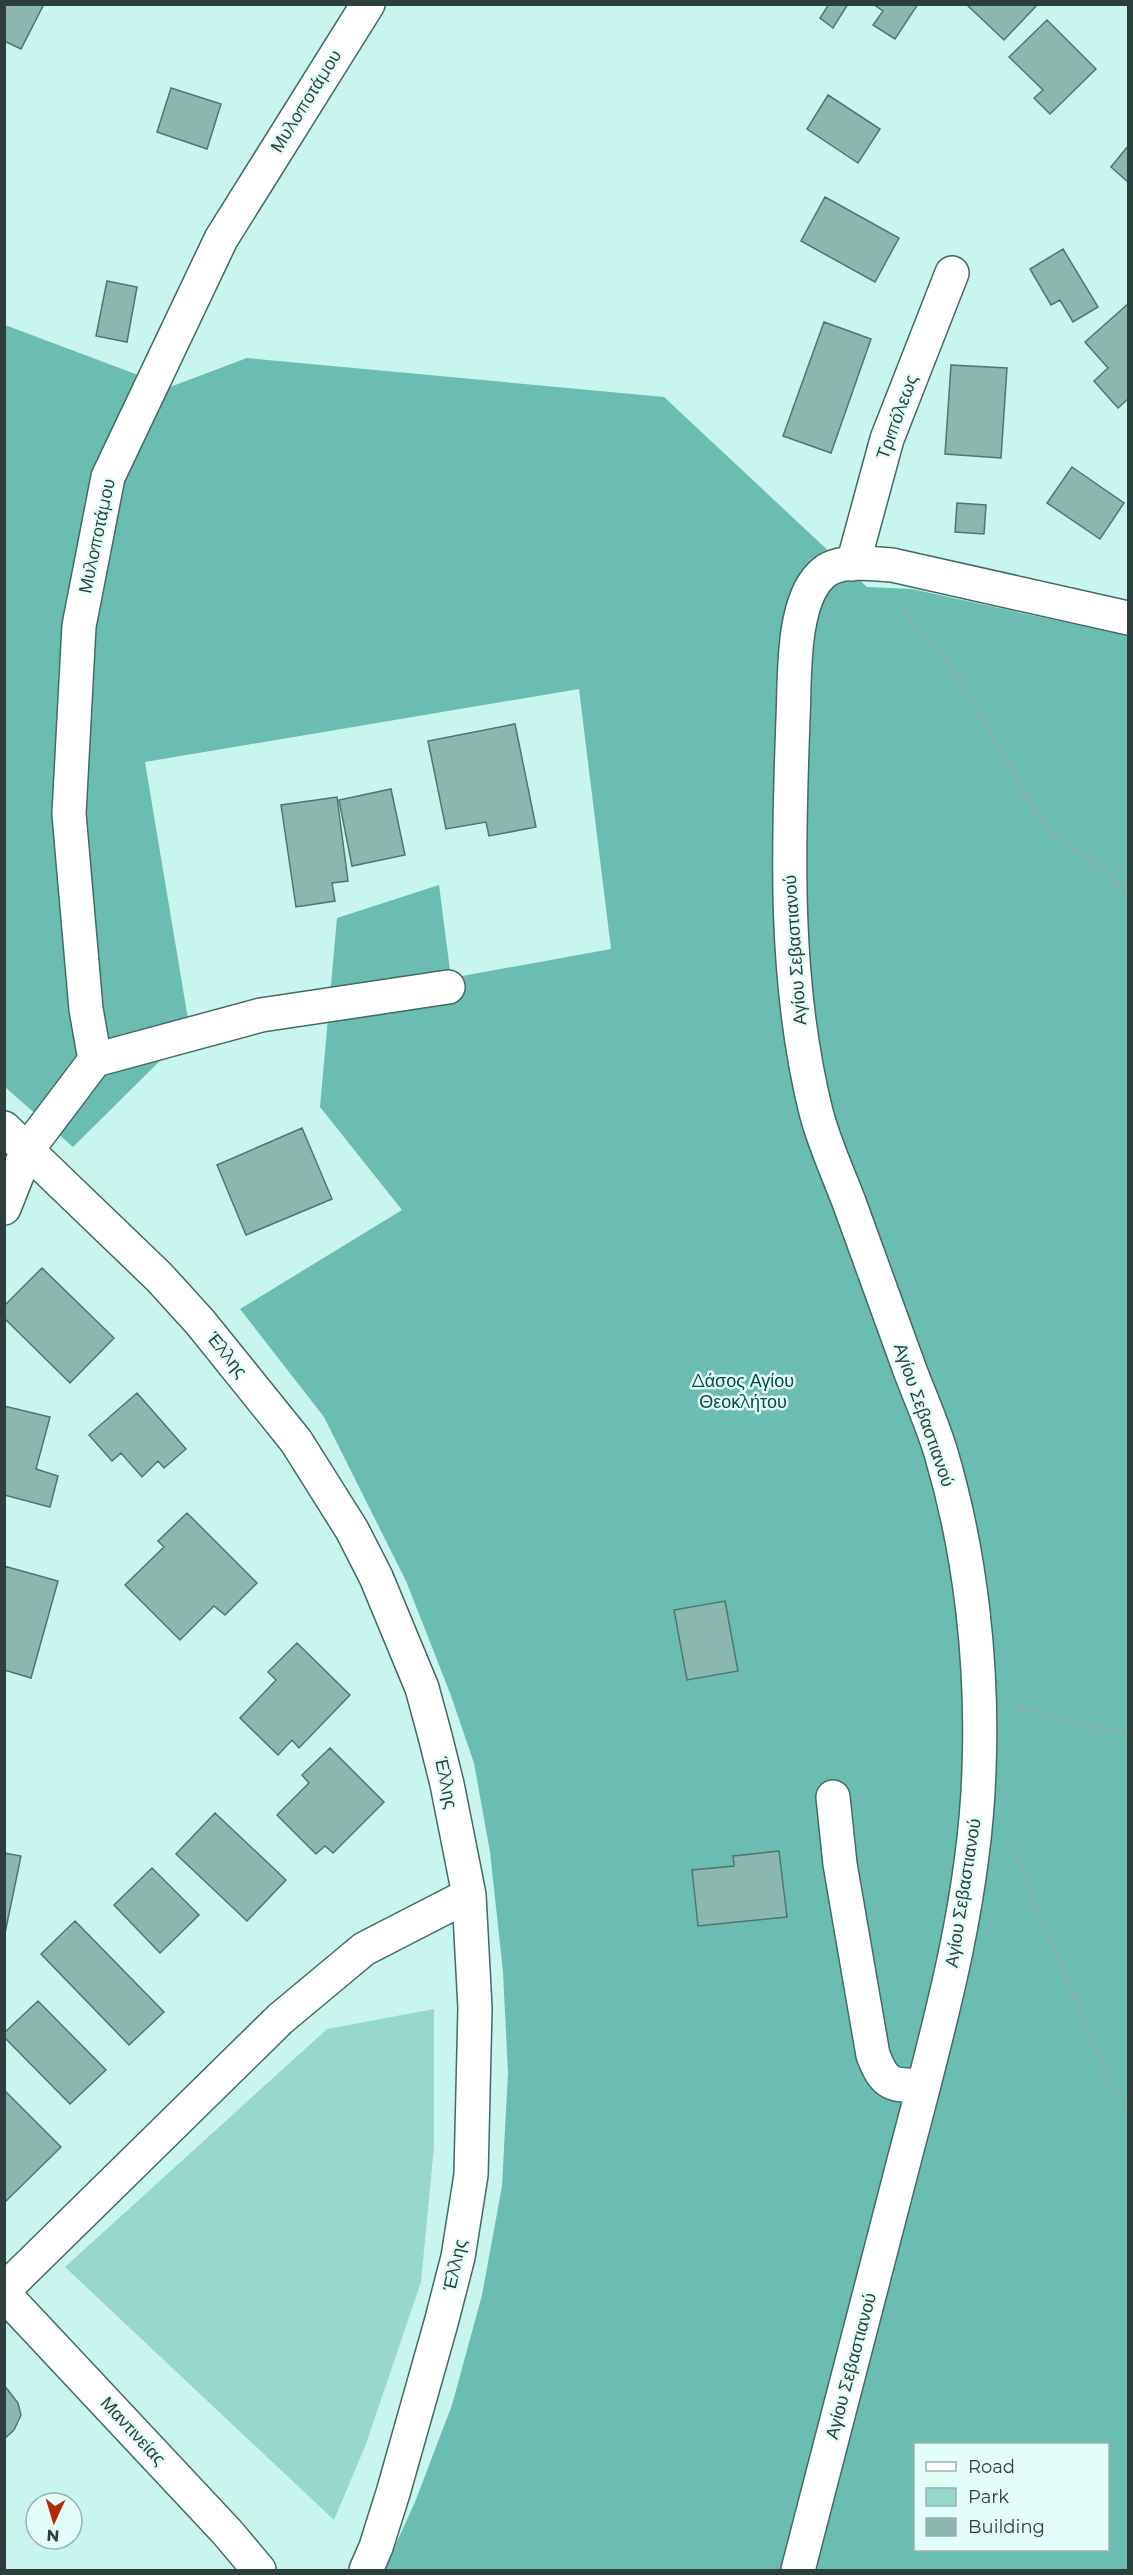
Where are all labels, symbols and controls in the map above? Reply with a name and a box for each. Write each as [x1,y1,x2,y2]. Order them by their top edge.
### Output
street label: Μυλοποτάμου [266,46,346,156]
street label: Τριπόλεως [871,371,923,462]
street label: Μυλοποτάμου [74,477,120,595]
street label: Αγίου Σεβαστιανού [779,874,811,1026]
street label: Έλλης [201,1327,252,1382]
street label: Αγίου Σεβαστιανού [889,1340,959,1490]
park label: Δάσος Αγίου Θεοκλήτου [692,1370,794,1413]
street label: Έλλης [430,1754,462,1811]
street label: Αγίου Σεβαστιανού [940,1817,986,1969]
street label: Έλλης [438,2237,472,2294]
street label: Αγίου Σεβαστιανού [821,2290,881,2442]
street label: Μαντινείας [96,2392,170,2470]
legend [914,2443,1109,2551]
text: Road [968,2456,1015,2478]
text: Park [968,2486,1009,2508]
north arrow [24,2491,84,2551]
text: Building [968,2516,1045,2538]
text: N [46,2526,60,2545]

